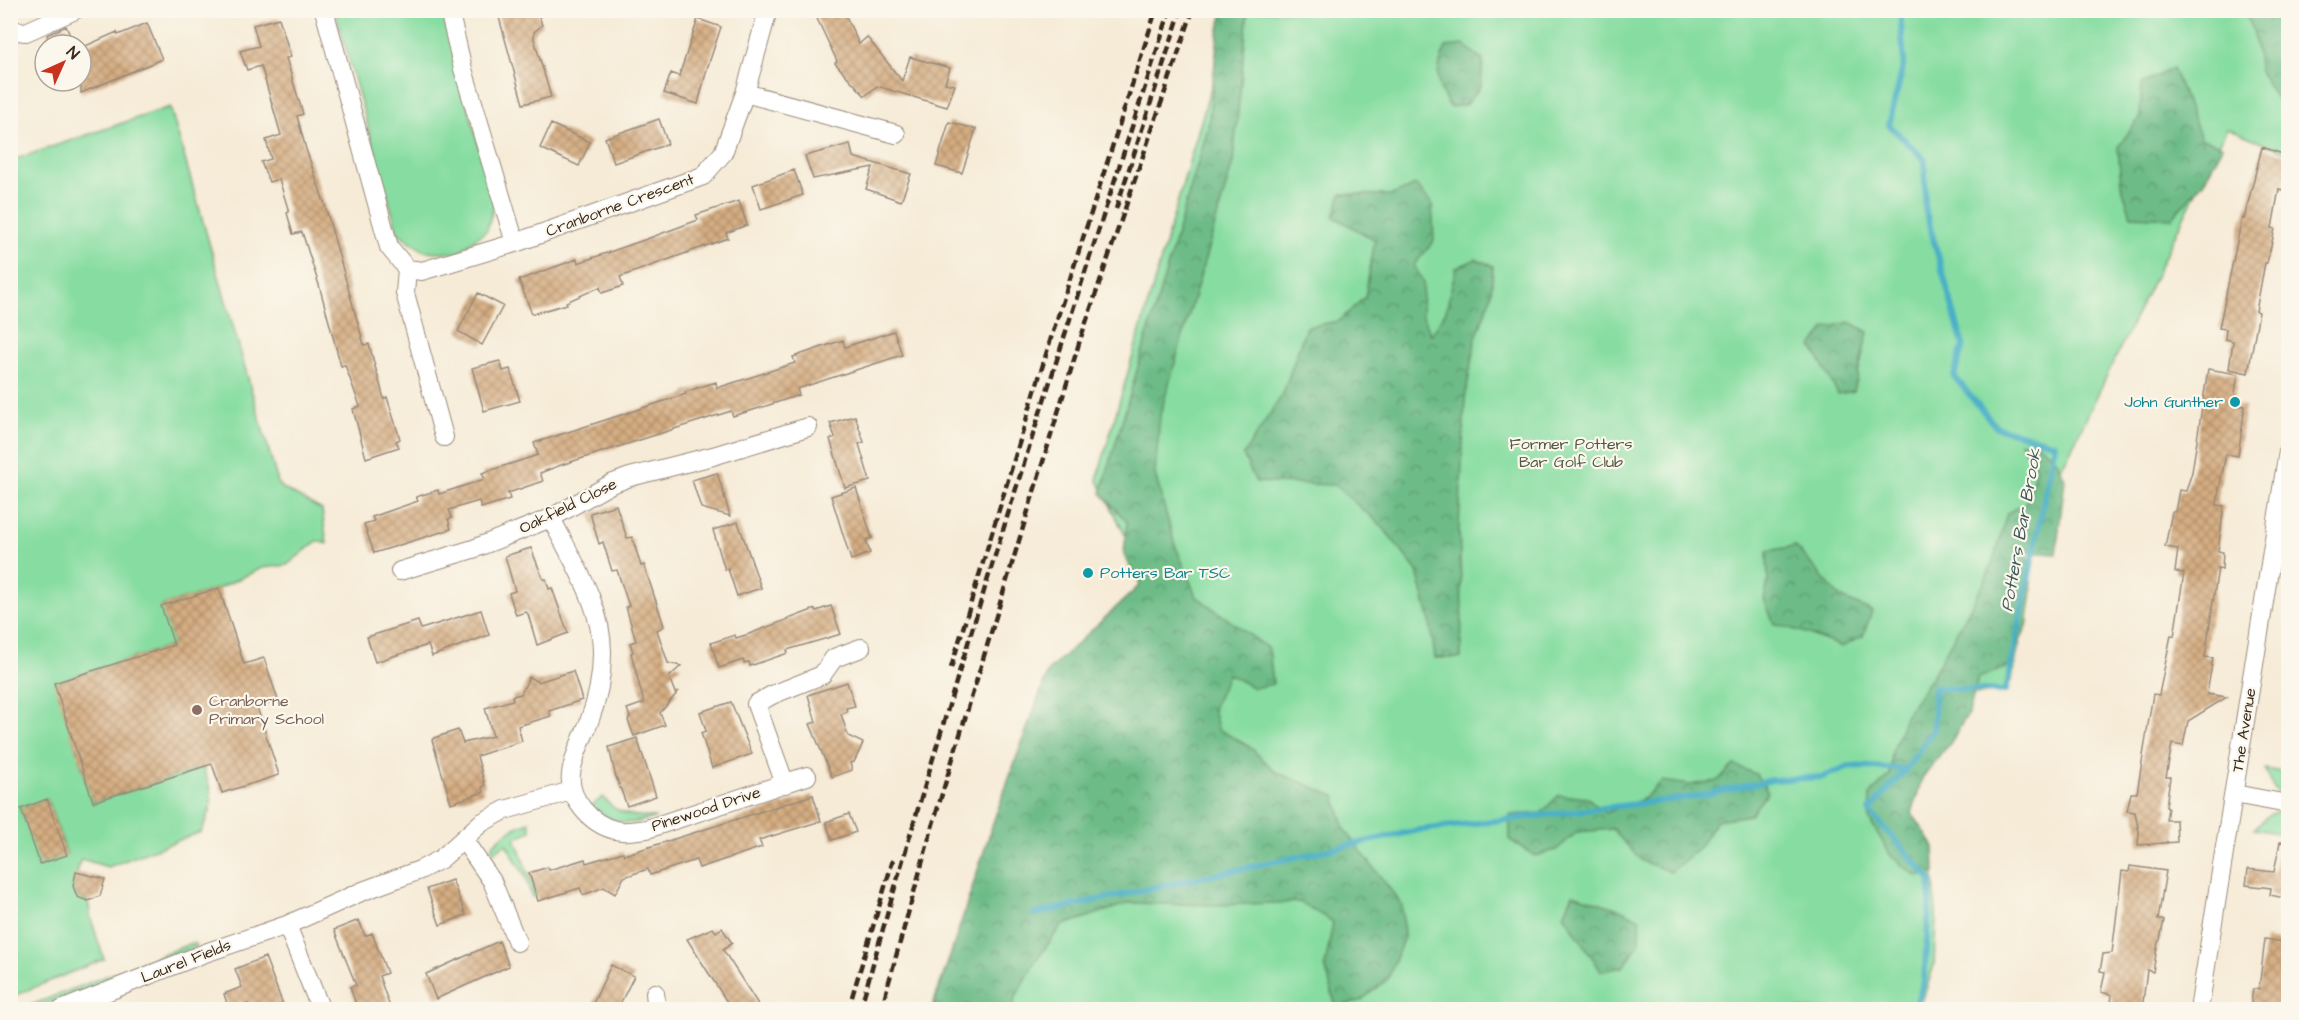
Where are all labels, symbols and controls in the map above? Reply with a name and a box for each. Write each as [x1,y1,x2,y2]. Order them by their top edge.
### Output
north arrow [33,33,93,93]
text: N [62,42,84,64]
street label: Cranborne Crescent [543,168,698,242]
place label: John Gunther [2124,391,2223,413]
marker: John Gunther [2228,395,2242,409]
park label: Former Potters Bar Golf Club [1510,433,1632,473]
water label: Potters Bar Brook [1994,446,2048,614]
street label: Oakfield Close [516,473,621,539]
place label: Potters Bar TSC [1100,562,1230,584]
marker: Potters Bar TSC [1081,566,1095,580]
street label: The Avenue [2226,686,2262,774]
place label: Cranborne Primary School [209,690,324,731]
marker: Cranborne Primary School [190,703,204,717]
street label: Pinewood Drive [649,781,764,837]
street label: Laurel Fields [138,934,234,988]

